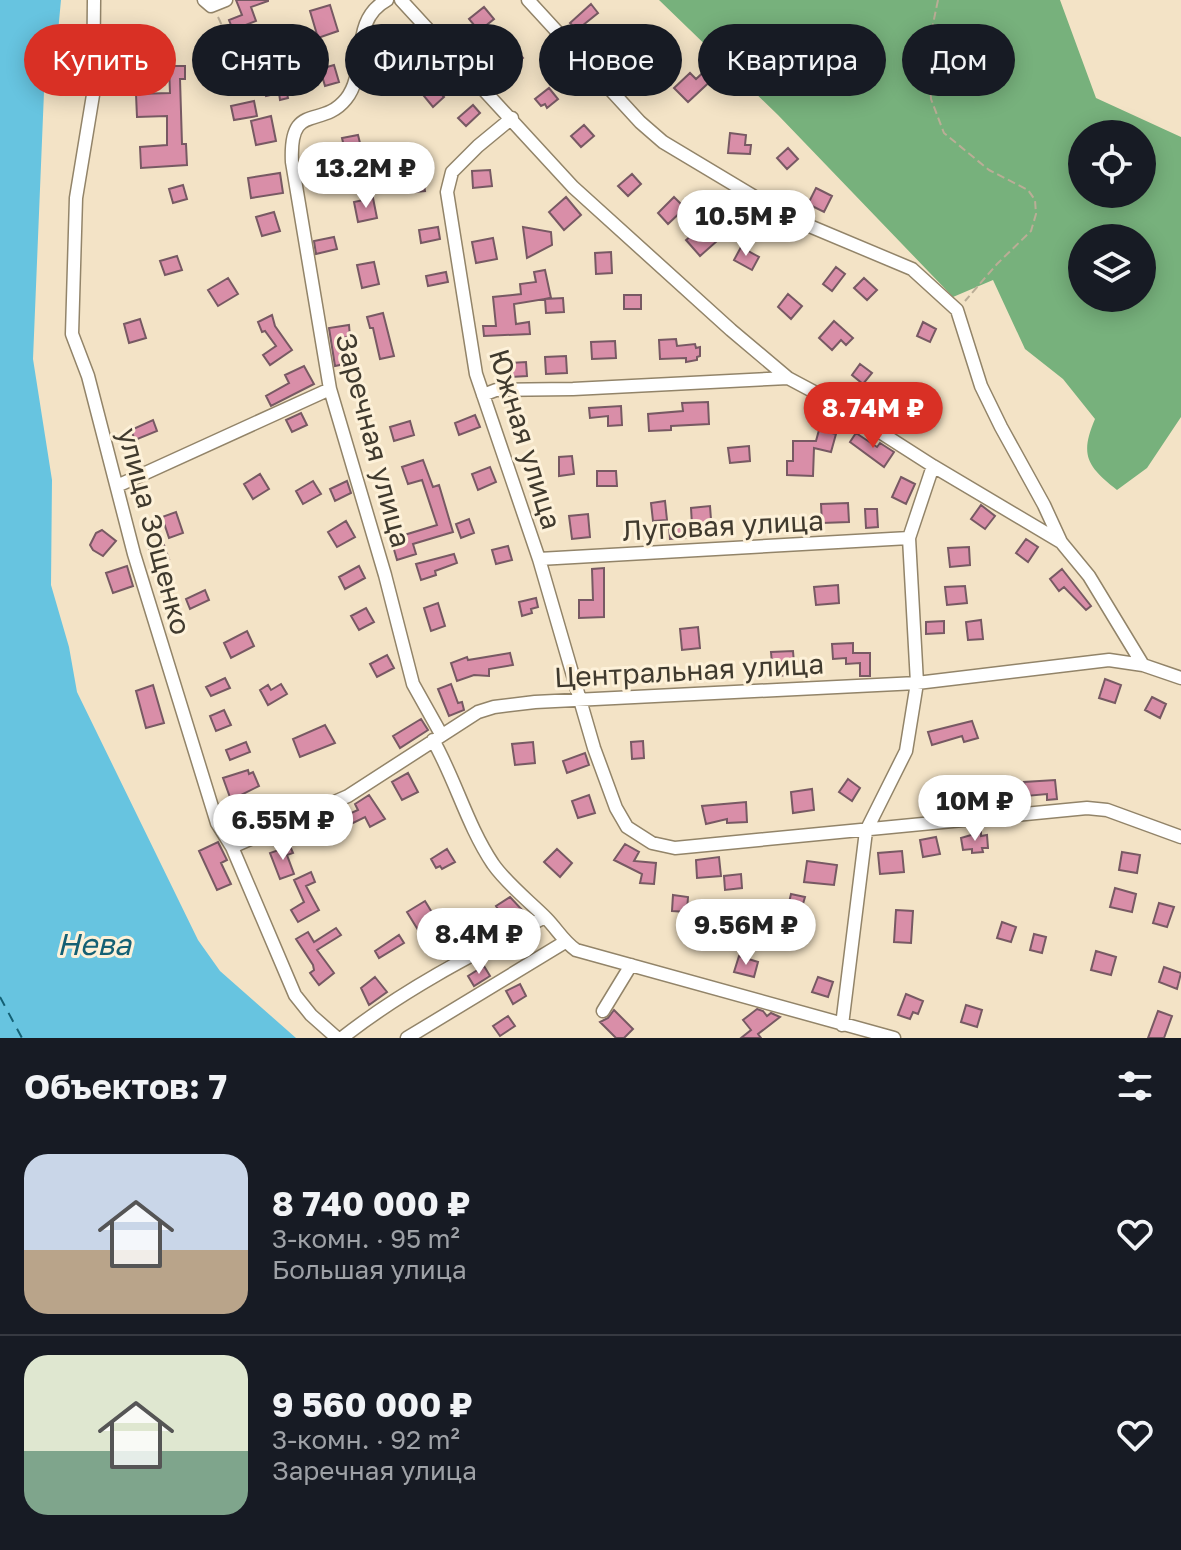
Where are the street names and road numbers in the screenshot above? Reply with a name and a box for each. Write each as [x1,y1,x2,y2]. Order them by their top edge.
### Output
street label: Заречная улица [330,329,418,551]
street label: Южная улица [483,345,569,533]
street label: улица Зощенко [112,424,198,638]
street label: Луговая улица [621,503,825,547]
street label: Центральная улица [553,646,825,694]

